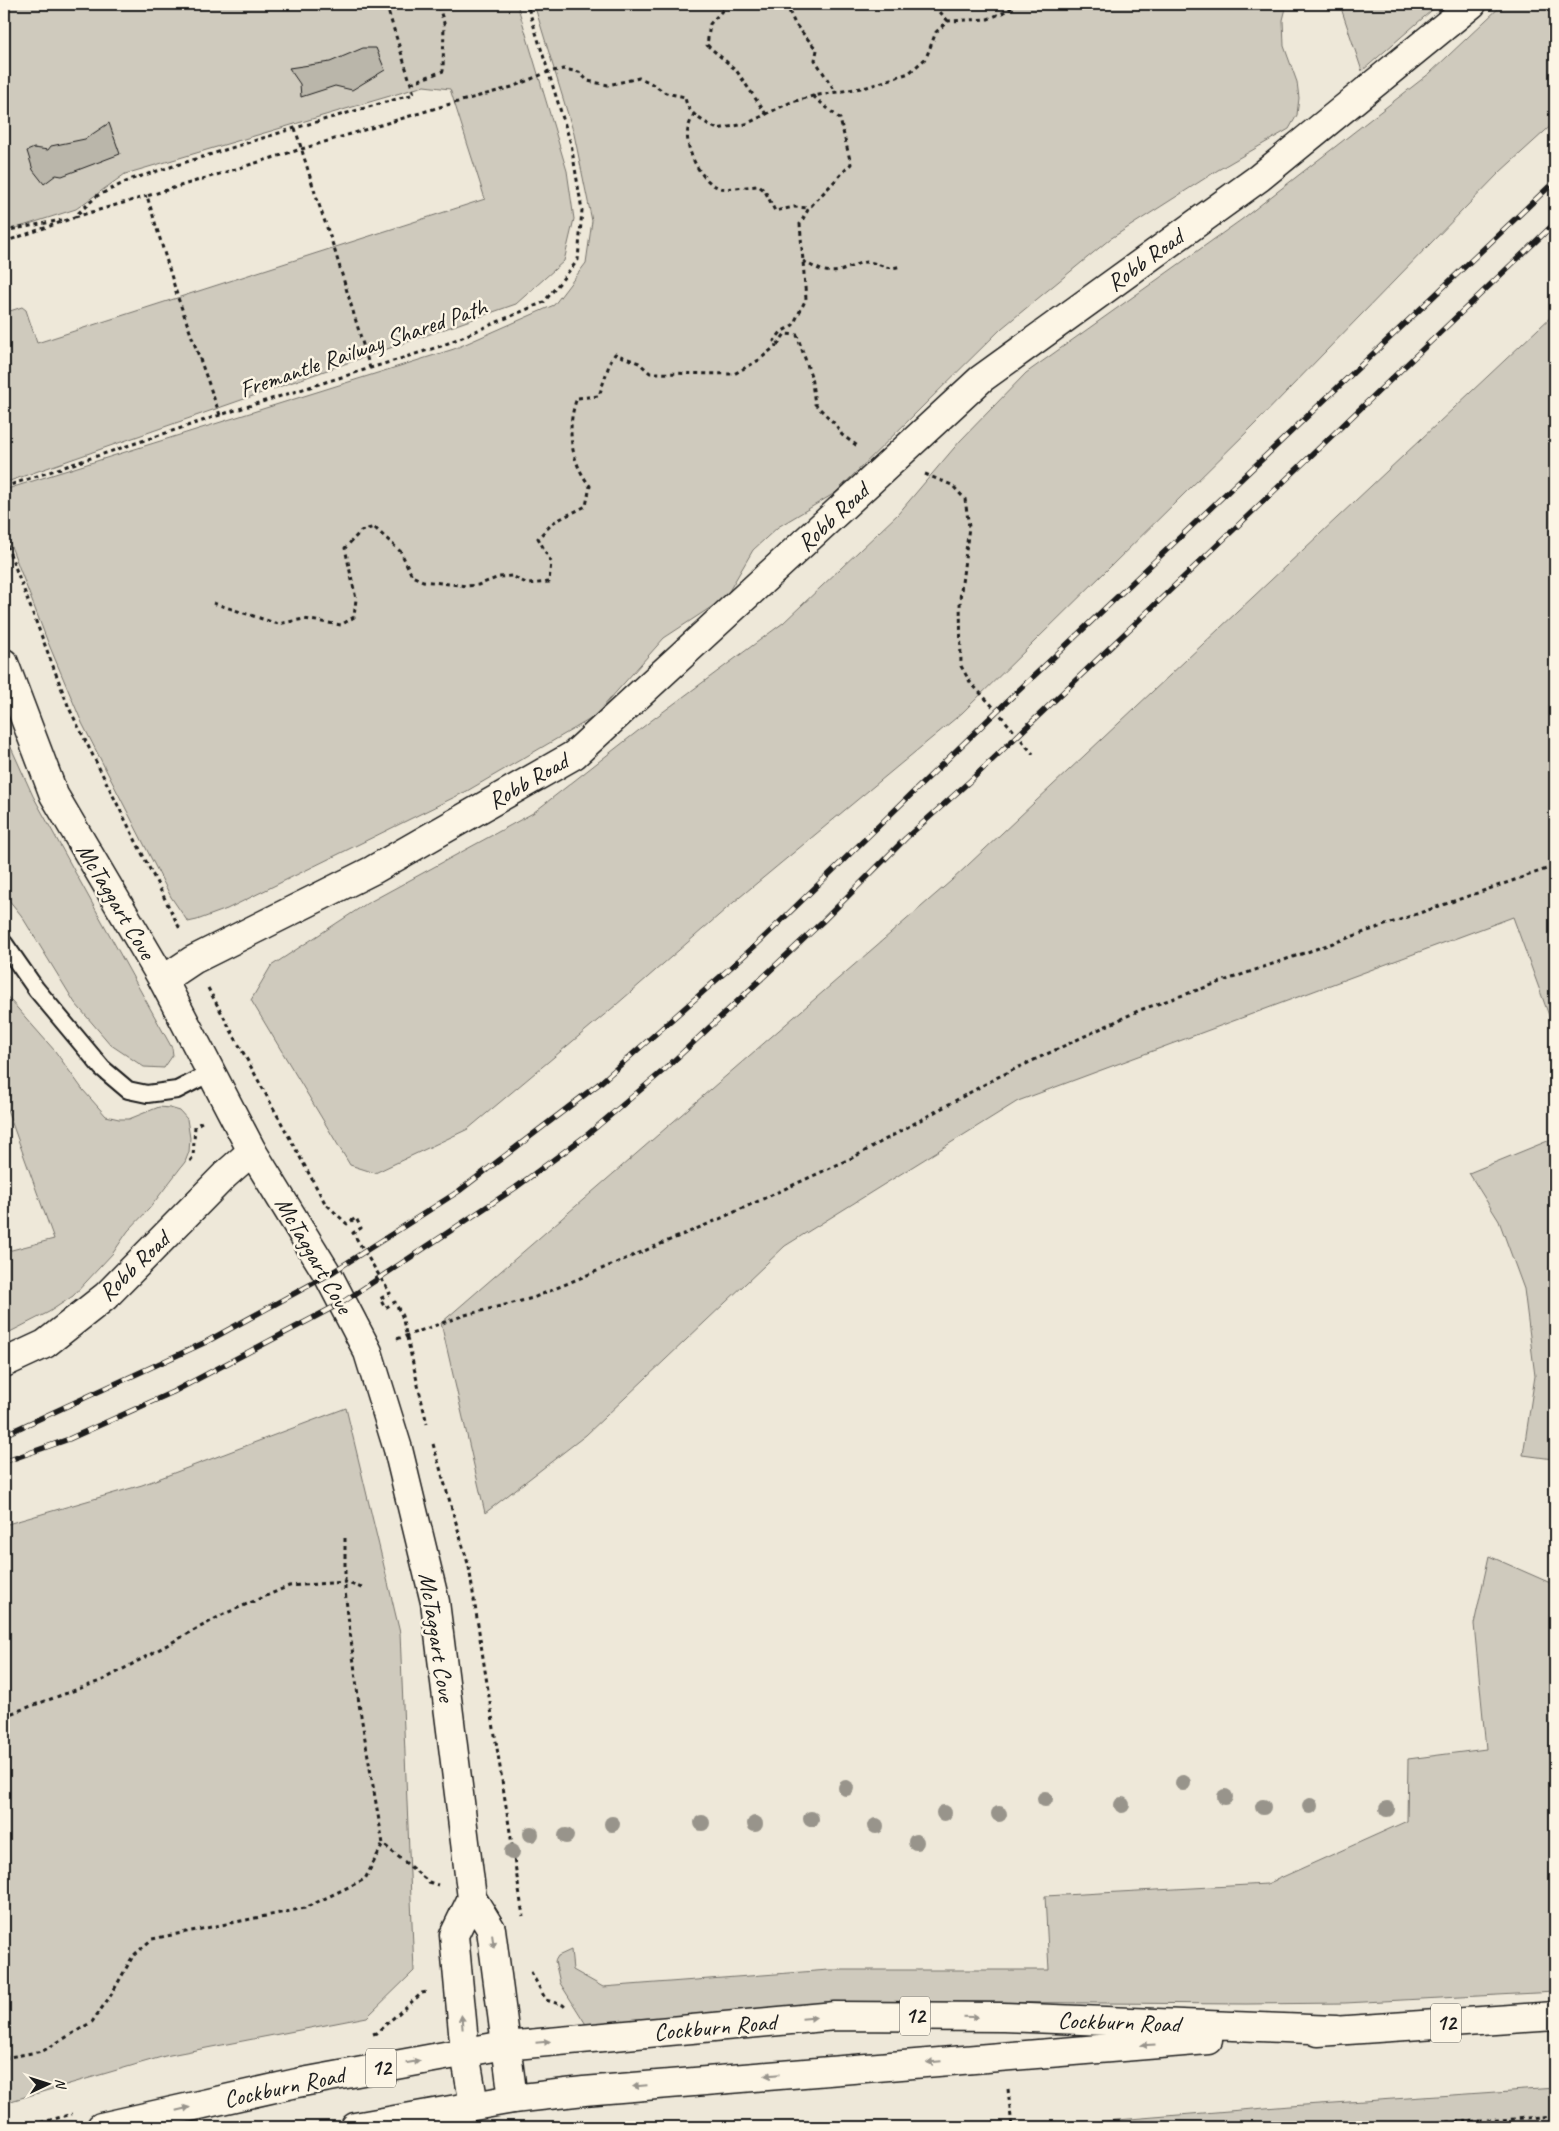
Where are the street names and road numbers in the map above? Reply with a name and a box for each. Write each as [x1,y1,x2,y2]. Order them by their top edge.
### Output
street label: Robb Road [1101,220,1192,298]
street label: Fremantle Railway Shared Path [235,291,492,404]
street label: Robb Road [791,474,878,558]
street label: Robb Road [483,744,576,816]
street label: McTaggart Cove [70,838,163,966]
street label: McTaggart Cove [269,1191,361,1321]
street label: Robb Road [92,1222,178,1307]
street label: McTaggart Cove [412,1570,462,1706]
road number: 12 [900,1996,930,2035]
road number: 12 [1431,2004,1461,2042]
street label: Cockburn Road [1057,2005,1184,2039]
street label: Cockburn Road [653,2006,781,2047]
road number: 12 [366,2048,396,2088]
street label: Cockburn Road [221,2059,351,2114]

